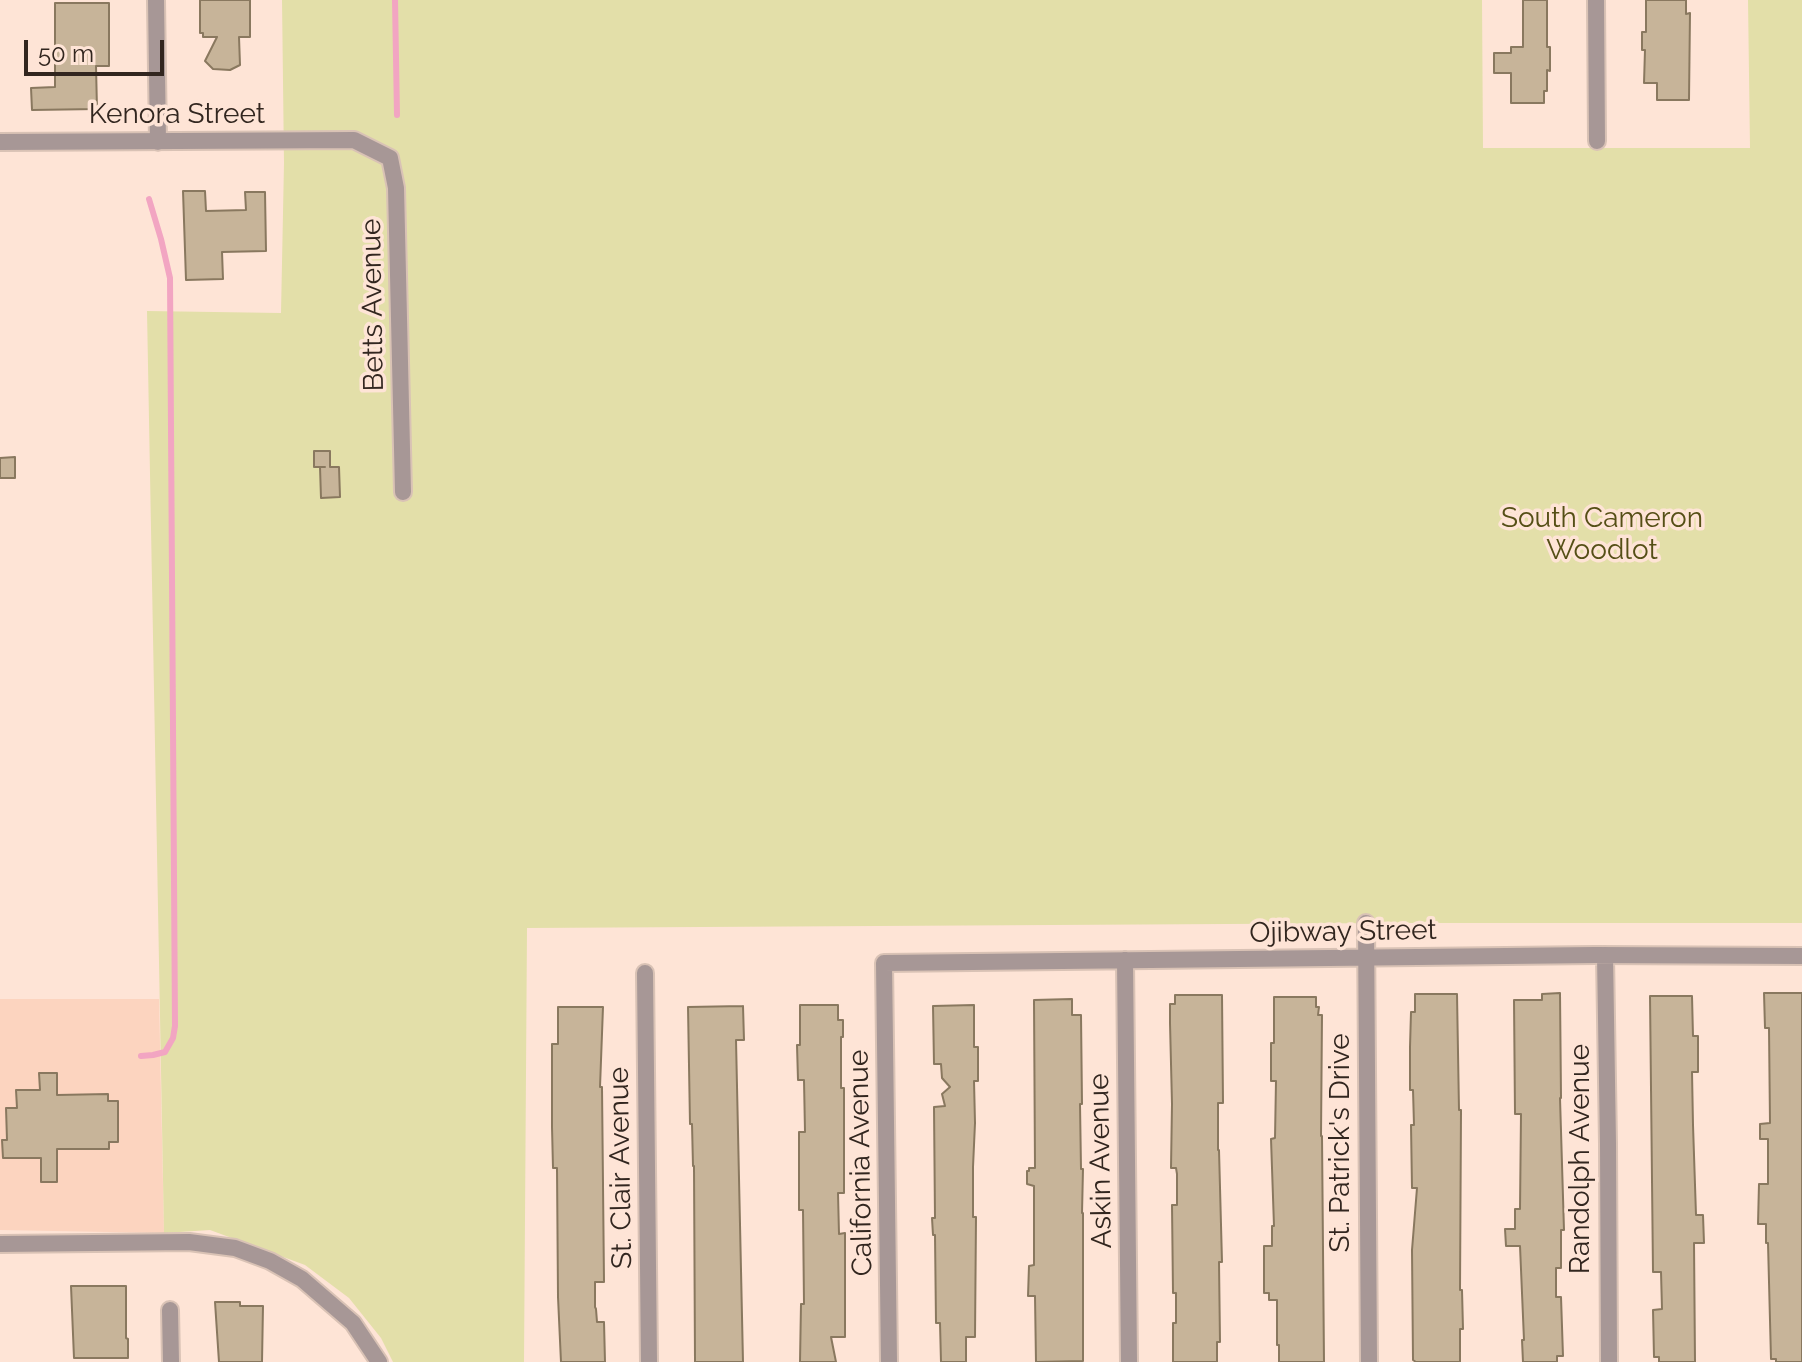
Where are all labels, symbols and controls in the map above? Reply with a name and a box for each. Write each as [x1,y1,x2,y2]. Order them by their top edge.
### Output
scale bar [28,24,168,74]
text: 50 m [38,39,94,68]
street label: Kenora Street [89,98,265,132]
street label: Betts Avenue [355,218,391,392]
park label: South Cameron Woodlot [1501,502,1703,568]
street label: Ojibway Street [1249,914,1437,950]
street label: St. Patrick's Drive [1324,1033,1358,1253]
street label: Randolph Avenue [1564,1044,1598,1274]
street label: California Avenue [842,1049,880,1277]
street label: St. Clair Avenue [602,1067,640,1269]
street label: Askin Avenue [1083,1073,1119,1249]

